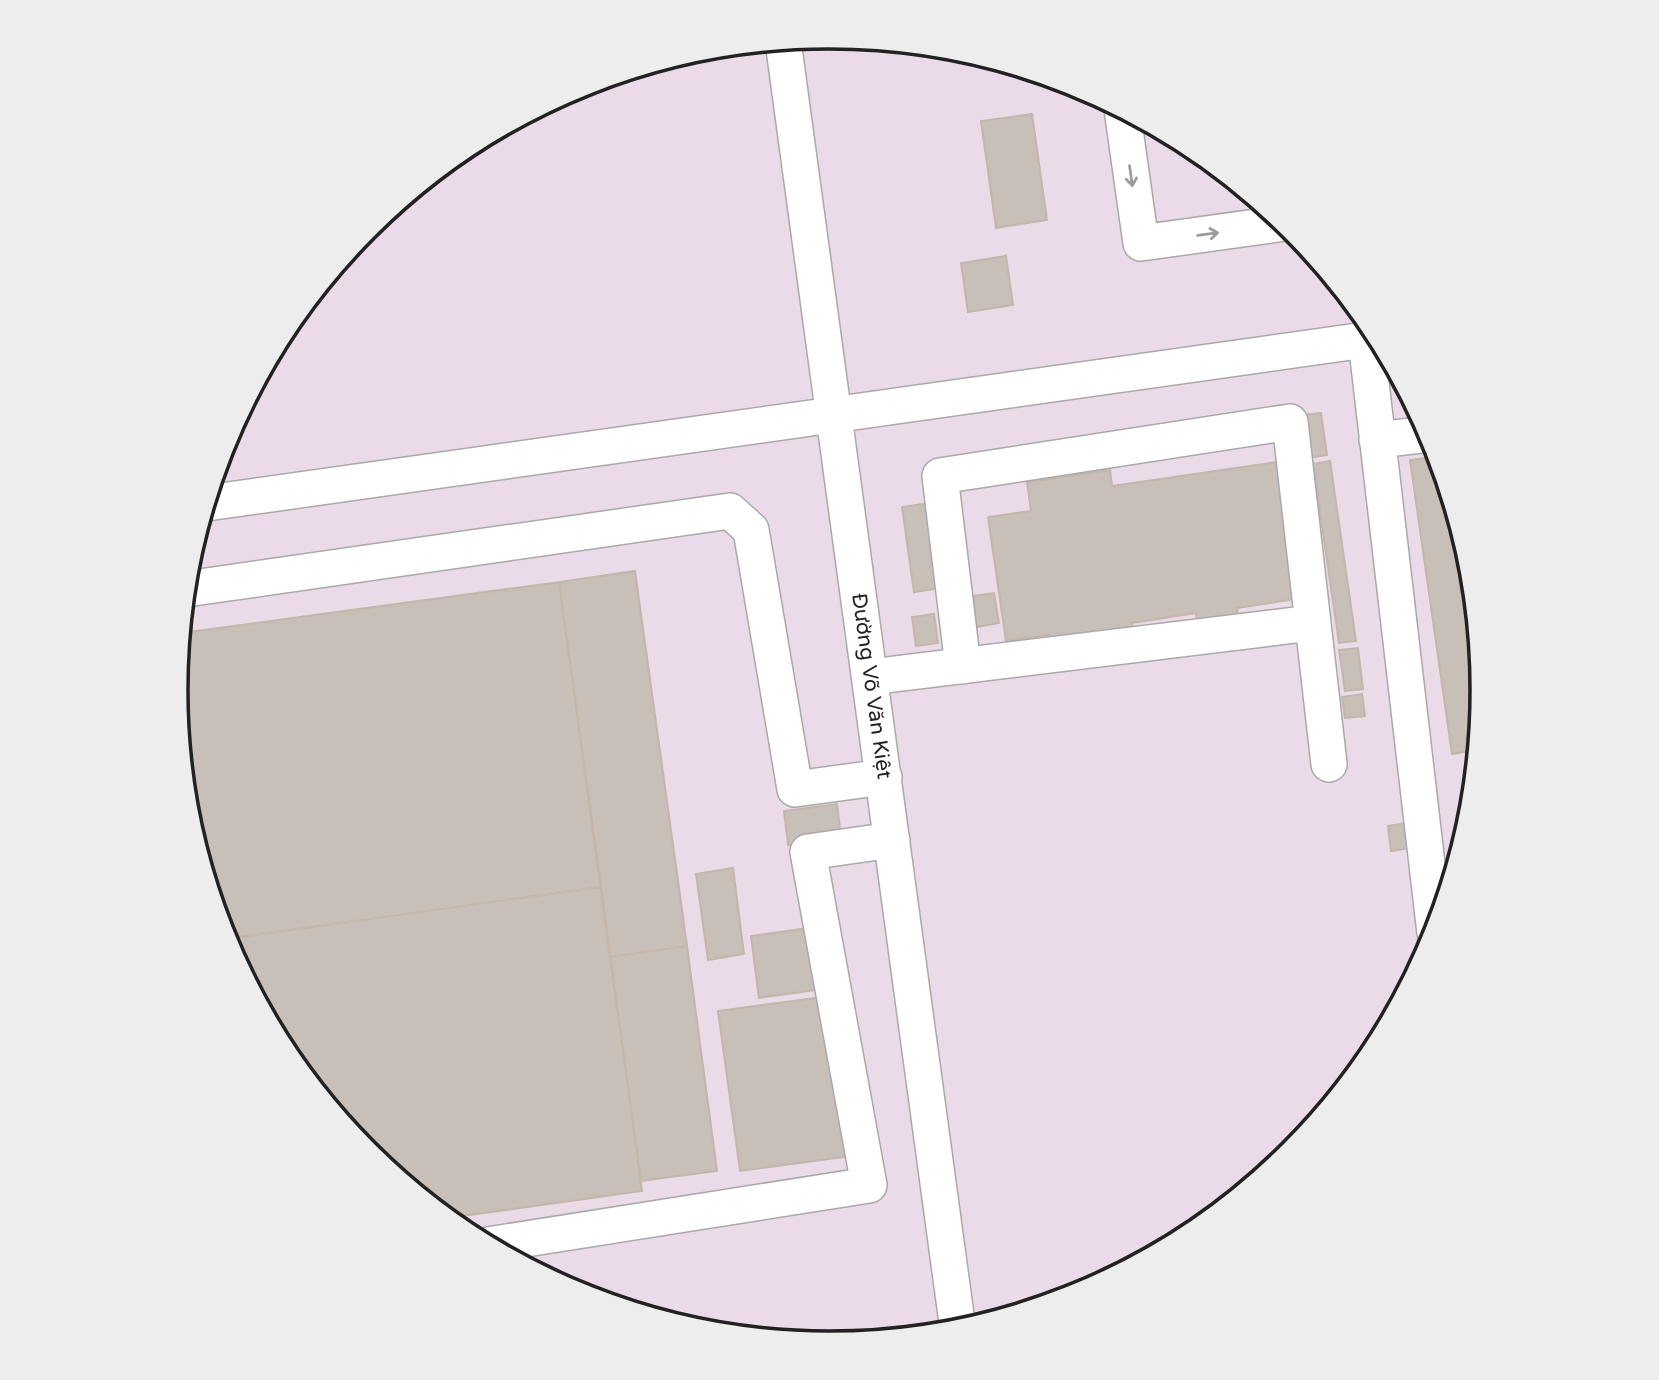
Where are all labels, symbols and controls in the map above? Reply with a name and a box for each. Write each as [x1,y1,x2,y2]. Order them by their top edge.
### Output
one-way arrow [1125,164,1138,187]
one-way arrow [1197,227,1219,240]
street label: Đường Võ Văn Kiệt [846,592,897,781]

